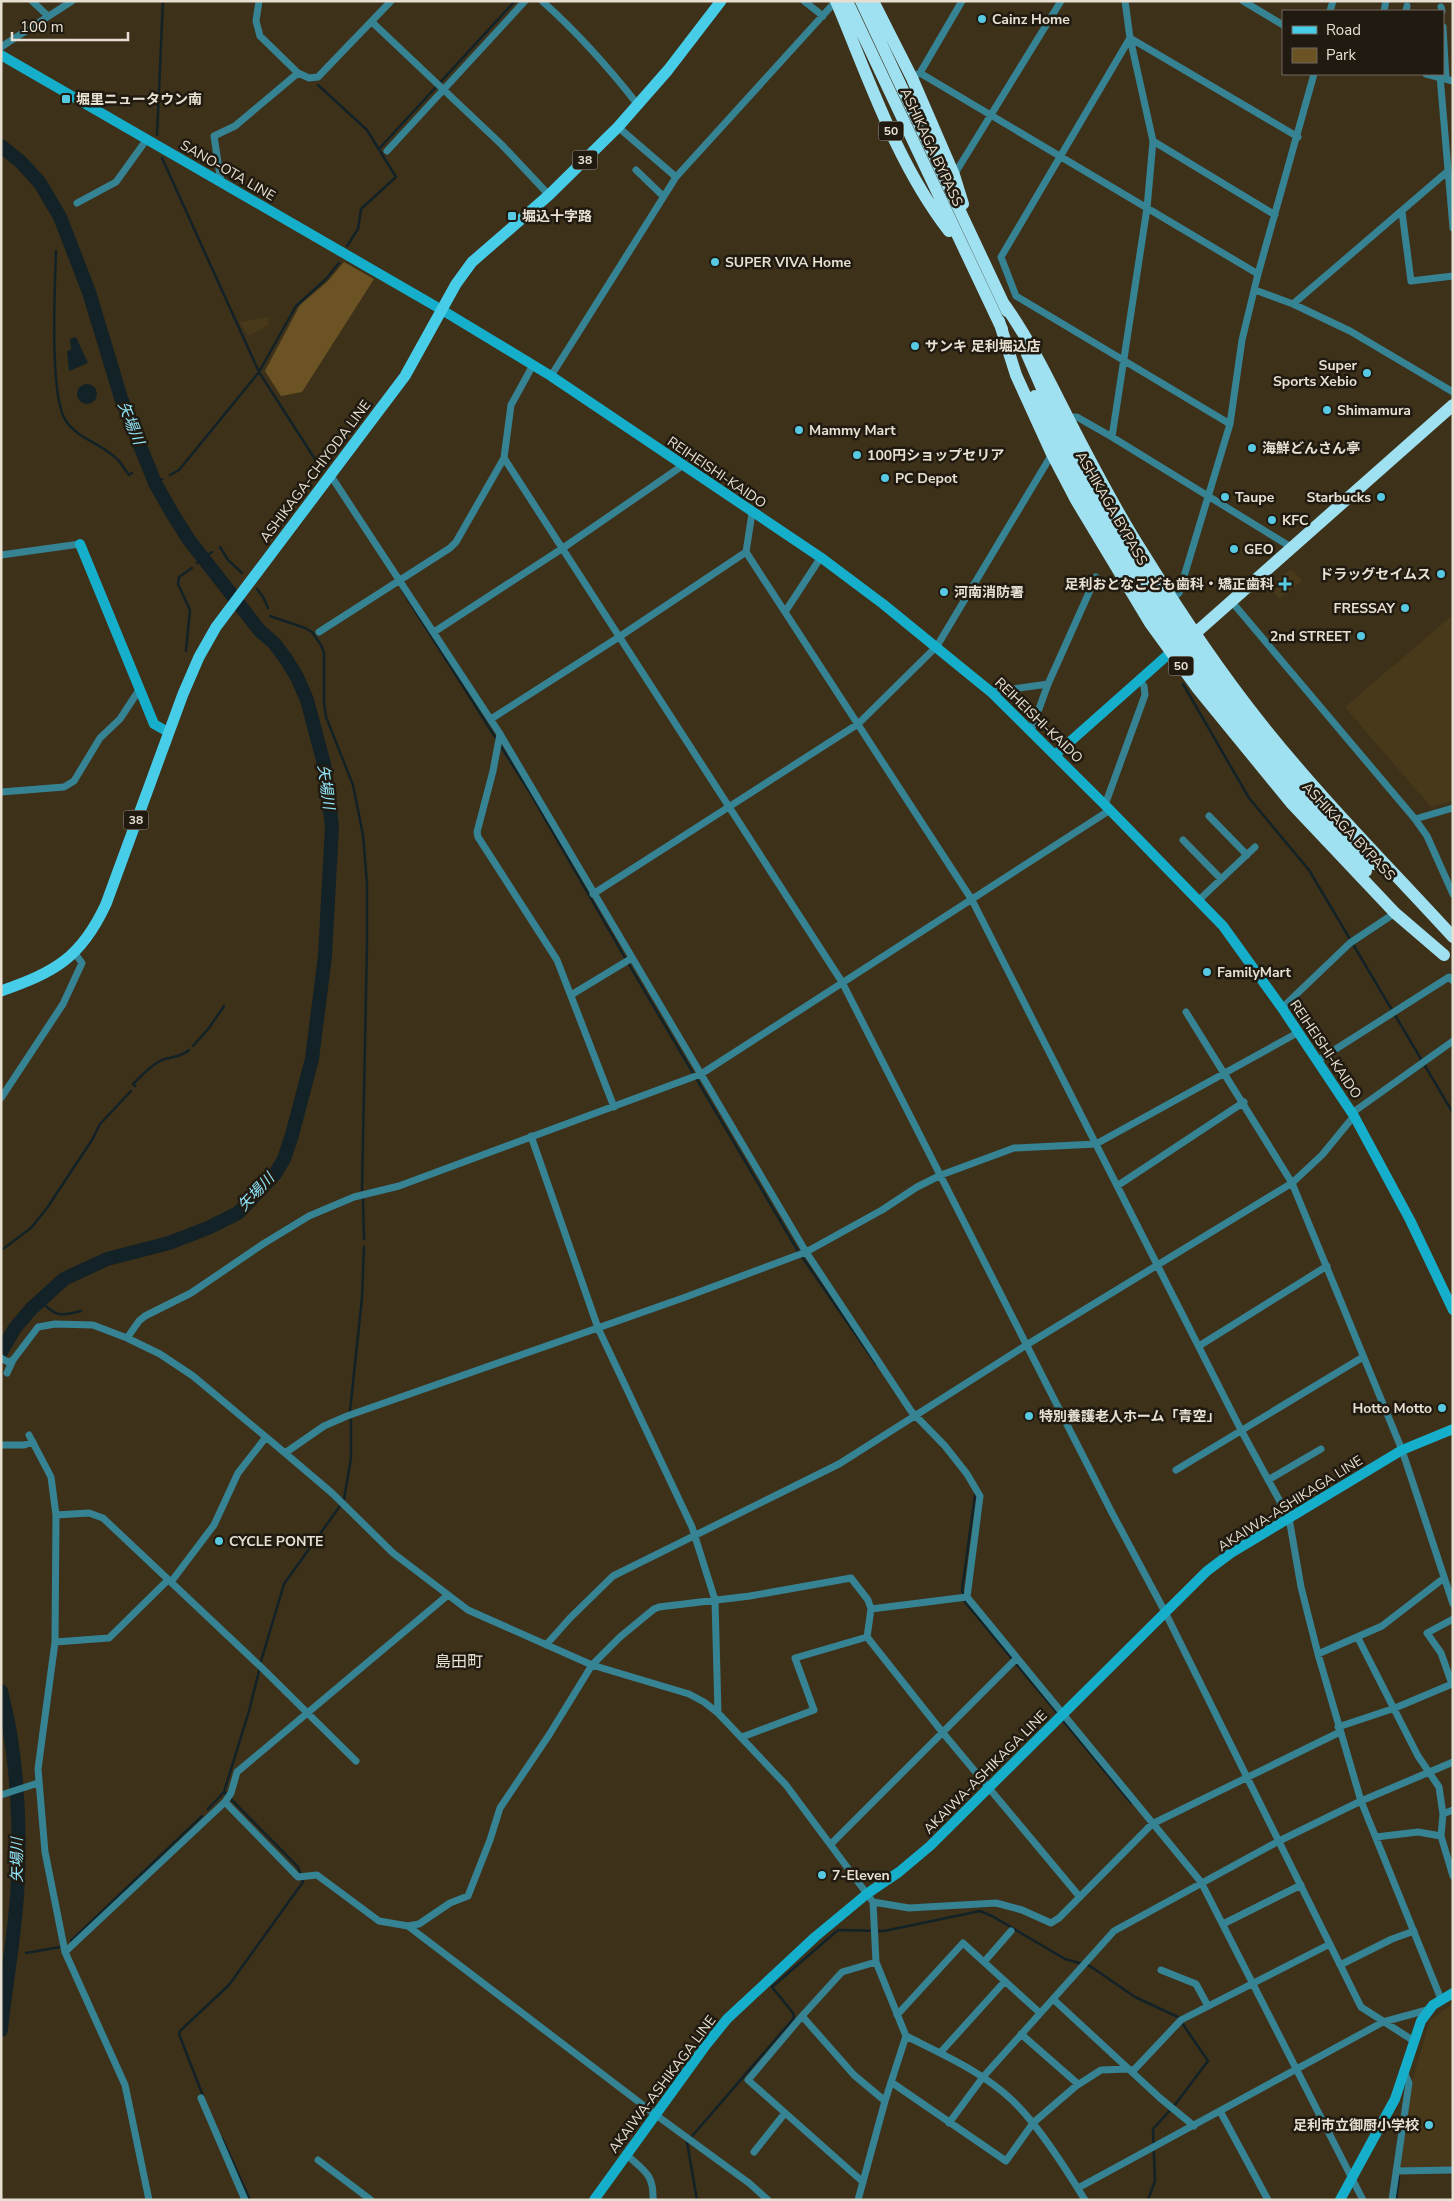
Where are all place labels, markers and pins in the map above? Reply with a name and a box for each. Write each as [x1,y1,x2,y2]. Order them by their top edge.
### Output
place label: Cainz Home [992,10,1070,29]
marker: Cainz Home [976,13,988,25]
place label: 堀里ニュータウン南 [76,90,202,109]
marker: 堀里ニュータウン南 [60,93,72,105]
place label: 堀込十字路 [522,207,592,226]
marker: 堀込十字路 [506,210,518,222]
place label: SUPER VIVA Home [725,253,851,272]
marker: SUPER VIVA Home [709,256,721,268]
place label: サンキ 足利堀込店 [925,337,1041,356]
marker: サンキ 足利堀込店 [909,340,921,352]
place label: Super Sports Xebio [1273,356,1358,391]
marker: Super Sports Xebio [1361,367,1373,379]
place label: Shimamura [1337,401,1411,420]
marker: Shimamura [1321,404,1333,416]
place label: Mammy Mart [809,421,896,440]
marker: Mammy Mart [793,424,805,436]
place label: 海鮮どんさん亭 [1262,439,1360,458]
marker: 海鮮どんさん亭 [1246,442,1258,454]
place label: 100円ショップセリア [867,446,1004,465]
marker: 100円ショップセリア [851,449,863,461]
place label: PC Depot [895,469,958,488]
marker: PC Depot [879,472,891,484]
place label: Taupe [1235,488,1275,507]
place label: Starbucks [1306,488,1371,507]
marker: Taupe [1219,491,1231,503]
marker: Starbucks [1375,491,1387,503]
place label: KFC [1282,511,1309,530]
marker: KFC [1266,514,1278,526]
place label: GEO [1244,540,1274,559]
marker: GEO [1228,543,1240,555]
place label: ドラッグセイムス [1319,565,1431,584]
marker: ドラッグセイムス [1435,568,1447,580]
place label: 足利おとなこども歯科・矯正歯科 [1064,575,1274,594]
marker: 足利おとなこども歯科・矯正歯科 [1278,577,1292,591]
place label: 河南消防署 [954,583,1024,602]
marker: 河南消防署 [938,586,950,598]
place label: FRESSAY [1334,599,1395,618]
marker: FRESSAY [1399,602,1411,614]
place label: 2nd STREET [1270,627,1351,646]
marker: 2nd STREET [1355,630,1367,642]
place label: FamilyMart [1217,963,1291,982]
marker: FamilyMart [1201,966,1213,978]
place label: Hotto Motto [1353,1399,1432,1418]
marker: Hotto Motto [1436,1402,1448,1414]
place label: 特別養護老人ホーム「青空」 [1039,1407,1221,1426]
marker: 特別養護老人ホーム「青空」 [1023,1410,1035,1422]
place label: CYCLE PONTE [229,1532,323,1551]
marker: CYCLE PONTE [213,1535,225,1547]
place label: 7-Eleven [832,1866,890,1885]
marker: 7-Eleven [816,1869,828,1881]
place label: 足利市立御厨小学校 [1293,2116,1419,2135]
marker: 足利市立御厨小学校 [1423,2119,1435,2131]

